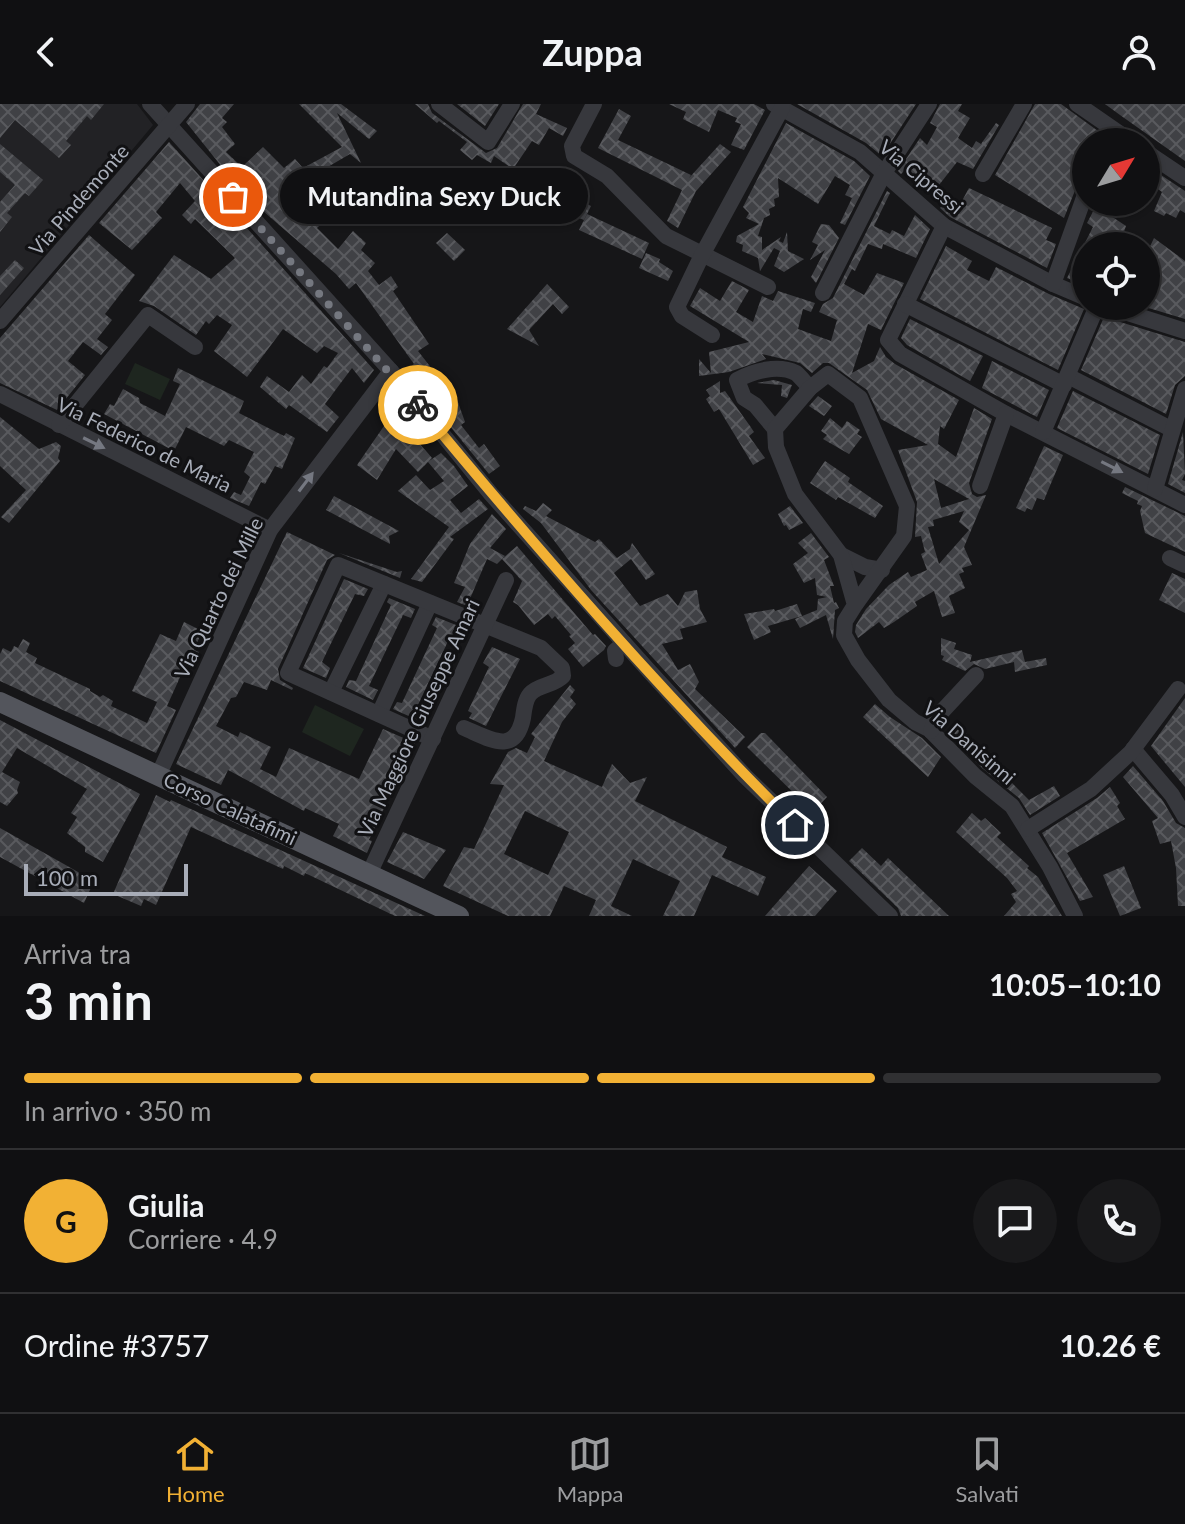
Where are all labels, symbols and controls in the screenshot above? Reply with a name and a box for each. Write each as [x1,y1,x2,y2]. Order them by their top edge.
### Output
icon: back [24,30,68,74]
text: Zuppa [542,30,643,74]
icon: person [1117,30,1161,74]
north arrow [1072,128,1160,216]
map controls [1072,128,1160,320]
street label: Via Cipressi [875,134,969,218]
street label: Via Pindemonte [23,139,133,260]
pin [199,163,267,231]
callout: Mutandina Sexy Duck [281,169,589,225]
icon: bag [211,175,255,219]
text: Mutandina Sexy Duck [307,180,561,212]
button: locate [1072,232,1160,320]
courier [378,365,458,445]
icon: bike [396,383,440,427]
street label: Via Federico de Maria [53,391,236,497]
one-way arrow [82,436,106,450]
one-way arrow [1101,461,1124,474]
one-way arrow [298,472,314,493]
street label: Via Quarto dei Mille [169,513,267,682]
street label: Via Maggiore Giuseppe Amari [352,595,484,841]
street label: Via Danisinni [918,696,1021,789]
street label: Corso Calatafimi [160,767,301,849]
pin [761,791,829,859]
icon: home [773,803,817,847]
scale bar [24,860,188,896]
text: 100 m [36,864,98,891]
text: Arriva tra [24,938,131,970]
text: 10:05–10:10 [989,966,1161,1002]
text: 3 min [24,969,153,1031]
text: In arrivo · 350 m [24,1095,212,1127]
button: chat [973,1179,1057,1263]
button: phone [1077,1179,1161,1263]
text: Giulia [128,1187,205,1223]
text: G [55,1203,77,1239]
text: Corriere · 4.9 [128,1223,278,1255]
text: Ordine #3757 [24,1327,209,1363]
text: 10.26 € [1060,1327,1161,1363]
tab: Home [166,1432,225,1507]
tab: Mappa [557,1432,623,1507]
tab: Salvati [956,1432,1019,1507]

